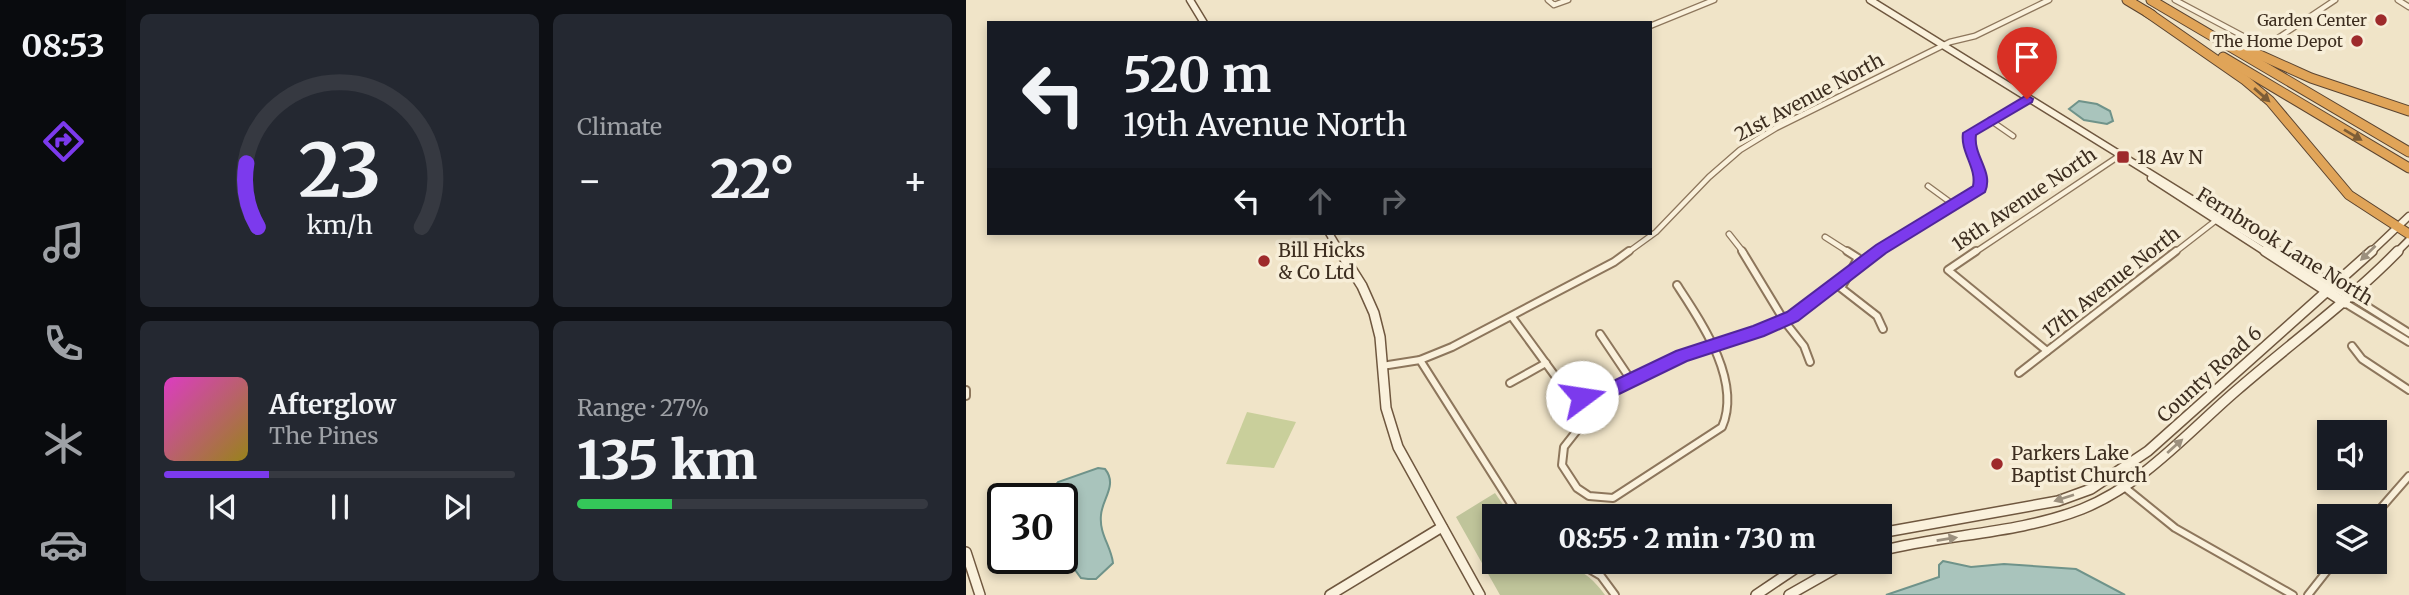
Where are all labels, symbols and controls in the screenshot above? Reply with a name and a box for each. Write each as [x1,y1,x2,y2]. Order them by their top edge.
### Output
place label: Garden Center [2257,10,2367,30]
marker: Garden Center [2373,12,2389,28]
text: 08:53 [21,26,105,66]
pin [1997,27,2057,99]
place label: The Home Depot [2213,31,2344,51]
marker: The Home Depot [2349,33,2365,49]
icon: arrive [2008,38,2046,76]
text: 520 m [1123,44,1271,105]
street label: 21st Avenue North [1730,47,1888,146]
icon: left [1008,49,1099,140]
one-way arrow [2253,87,2271,103]
text: 19th Avenue North [1123,105,1407,145]
text: Climate [577,112,662,141]
icon: directions [39,117,88,166]
text: 23 [298,125,381,217]
one-way arrow [2344,128,2363,141]
street label: 18th Avenue North [1947,142,2101,256]
place label: 18 Av N [2137,145,2203,169]
text: 22° [710,147,795,212]
marker: 18 Av N [2115,149,2131,165]
text: − [577,157,602,204]
text: + [903,157,928,204]
icon: left [1228,182,1266,220]
icon: ahead [1301,182,1339,220]
icon: right [1374,182,1412,220]
street label: Fernbrook Lane North [2192,182,2378,310]
text: km/h [306,208,373,240]
icon: music [39,218,88,267]
street label: 17th Avenue North [2038,221,2185,343]
place label: Bill Hicks & Co Ltd [1278,238,1365,284]
one-way arrow [2360,245,2377,262]
marker: Bill Hicks & Co Ltd [1256,253,1272,269]
icon: phone [39,319,88,368]
street label: County Road 6 [2152,321,2266,427]
position arrow [1545,360,1619,434]
text: Afterglow [269,388,396,421]
text: Range · 27% [577,393,709,422]
icon: climate [39,419,88,468]
map controls [2317,420,2387,574]
button: sound [2317,420,2387,490]
text: The Pines [269,421,379,450]
text: 135 km [577,428,757,493]
one-way arrow [2166,438,2183,454]
place label: Parkers Lake Baptist Church [2011,441,2147,487]
marker: Parkers Lake Baptist Church [1989,456,2005,472]
speed limit sign: 30 [987,483,1078,574]
icon: previous [204,488,242,526]
icon: pause [321,488,359,526]
icon: next [438,488,476,526]
one-way arrow [2054,494,2075,504]
button: layers [2317,504,2387,574]
icon: car [39,520,88,569]
text: 08:55 · 2 min · 730 m [1558,522,1816,555]
one-way arrow [1936,533,1958,544]

